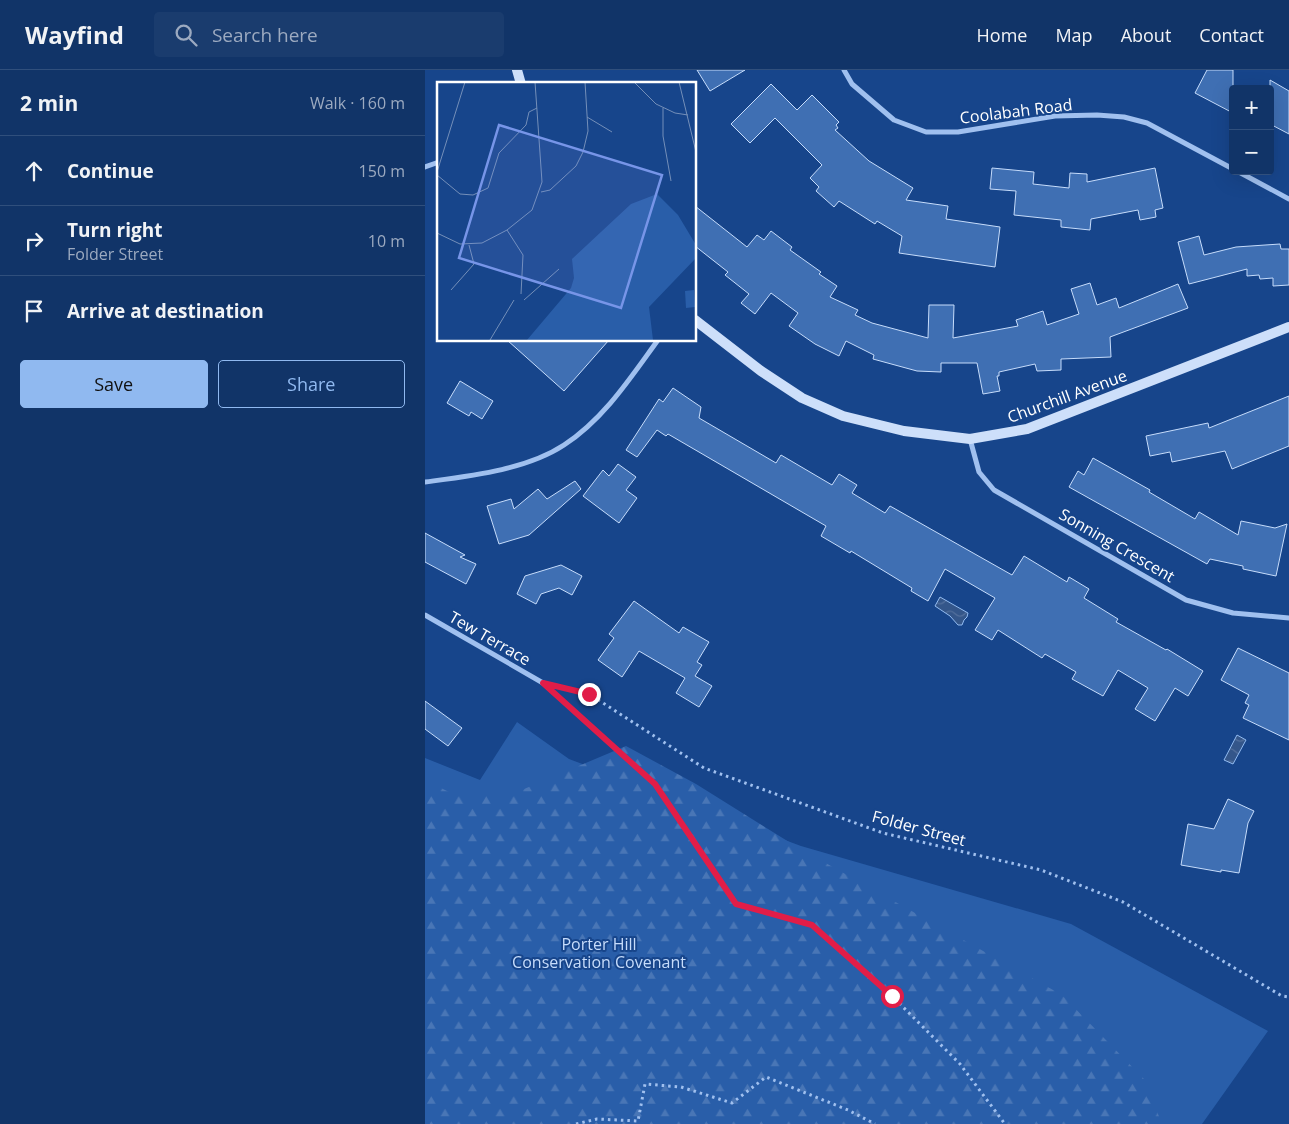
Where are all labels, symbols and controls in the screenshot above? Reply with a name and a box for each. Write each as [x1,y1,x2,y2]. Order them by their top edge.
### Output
search box [154,12,504,57]
text: Wayfind [25,18,124,51]
icon: search [172,21,200,49]
text: Search here [212,22,318,48]
text: Home [977,23,1027,47]
text: Map [1055,23,1093,47]
text: About [1121,23,1171,47]
text: Contact [1199,23,1264,47]
inset map [437,82,696,341]
map controls [1229,85,1274,175]
button: + [1229,85,1274,130]
text: 2 min [20,89,78,117]
text: Walk · 160 m [310,92,405,114]
street label: Coolabah Road [959,93,1073,129]
button: − [1229,130,1274,175]
icon: ahead [20,157,48,185]
text: Continue [67,158,154,184]
text: 150 m [359,160,405,182]
text: Turn right [67,217,162,243]
icon: right [20,227,48,255]
text: 10 m [368,230,405,252]
text: Folder Street [67,243,163,265]
icon: arrive [20,297,48,325]
text: Arrive at destination [67,298,264,324]
button: Save [20,360,208,408]
button: Share [218,360,405,408]
street label: Churchill Avenue [1004,364,1130,428]
street label: Sonning Crescent [1055,503,1179,587]
street label: Tew Terrace [445,606,535,670]
route end [578,683,601,706]
street label: Folder Street [870,805,969,851]
park label: Porter Hill Conservation Covenant [512,933,686,973]
route start [881,985,904,1008]

